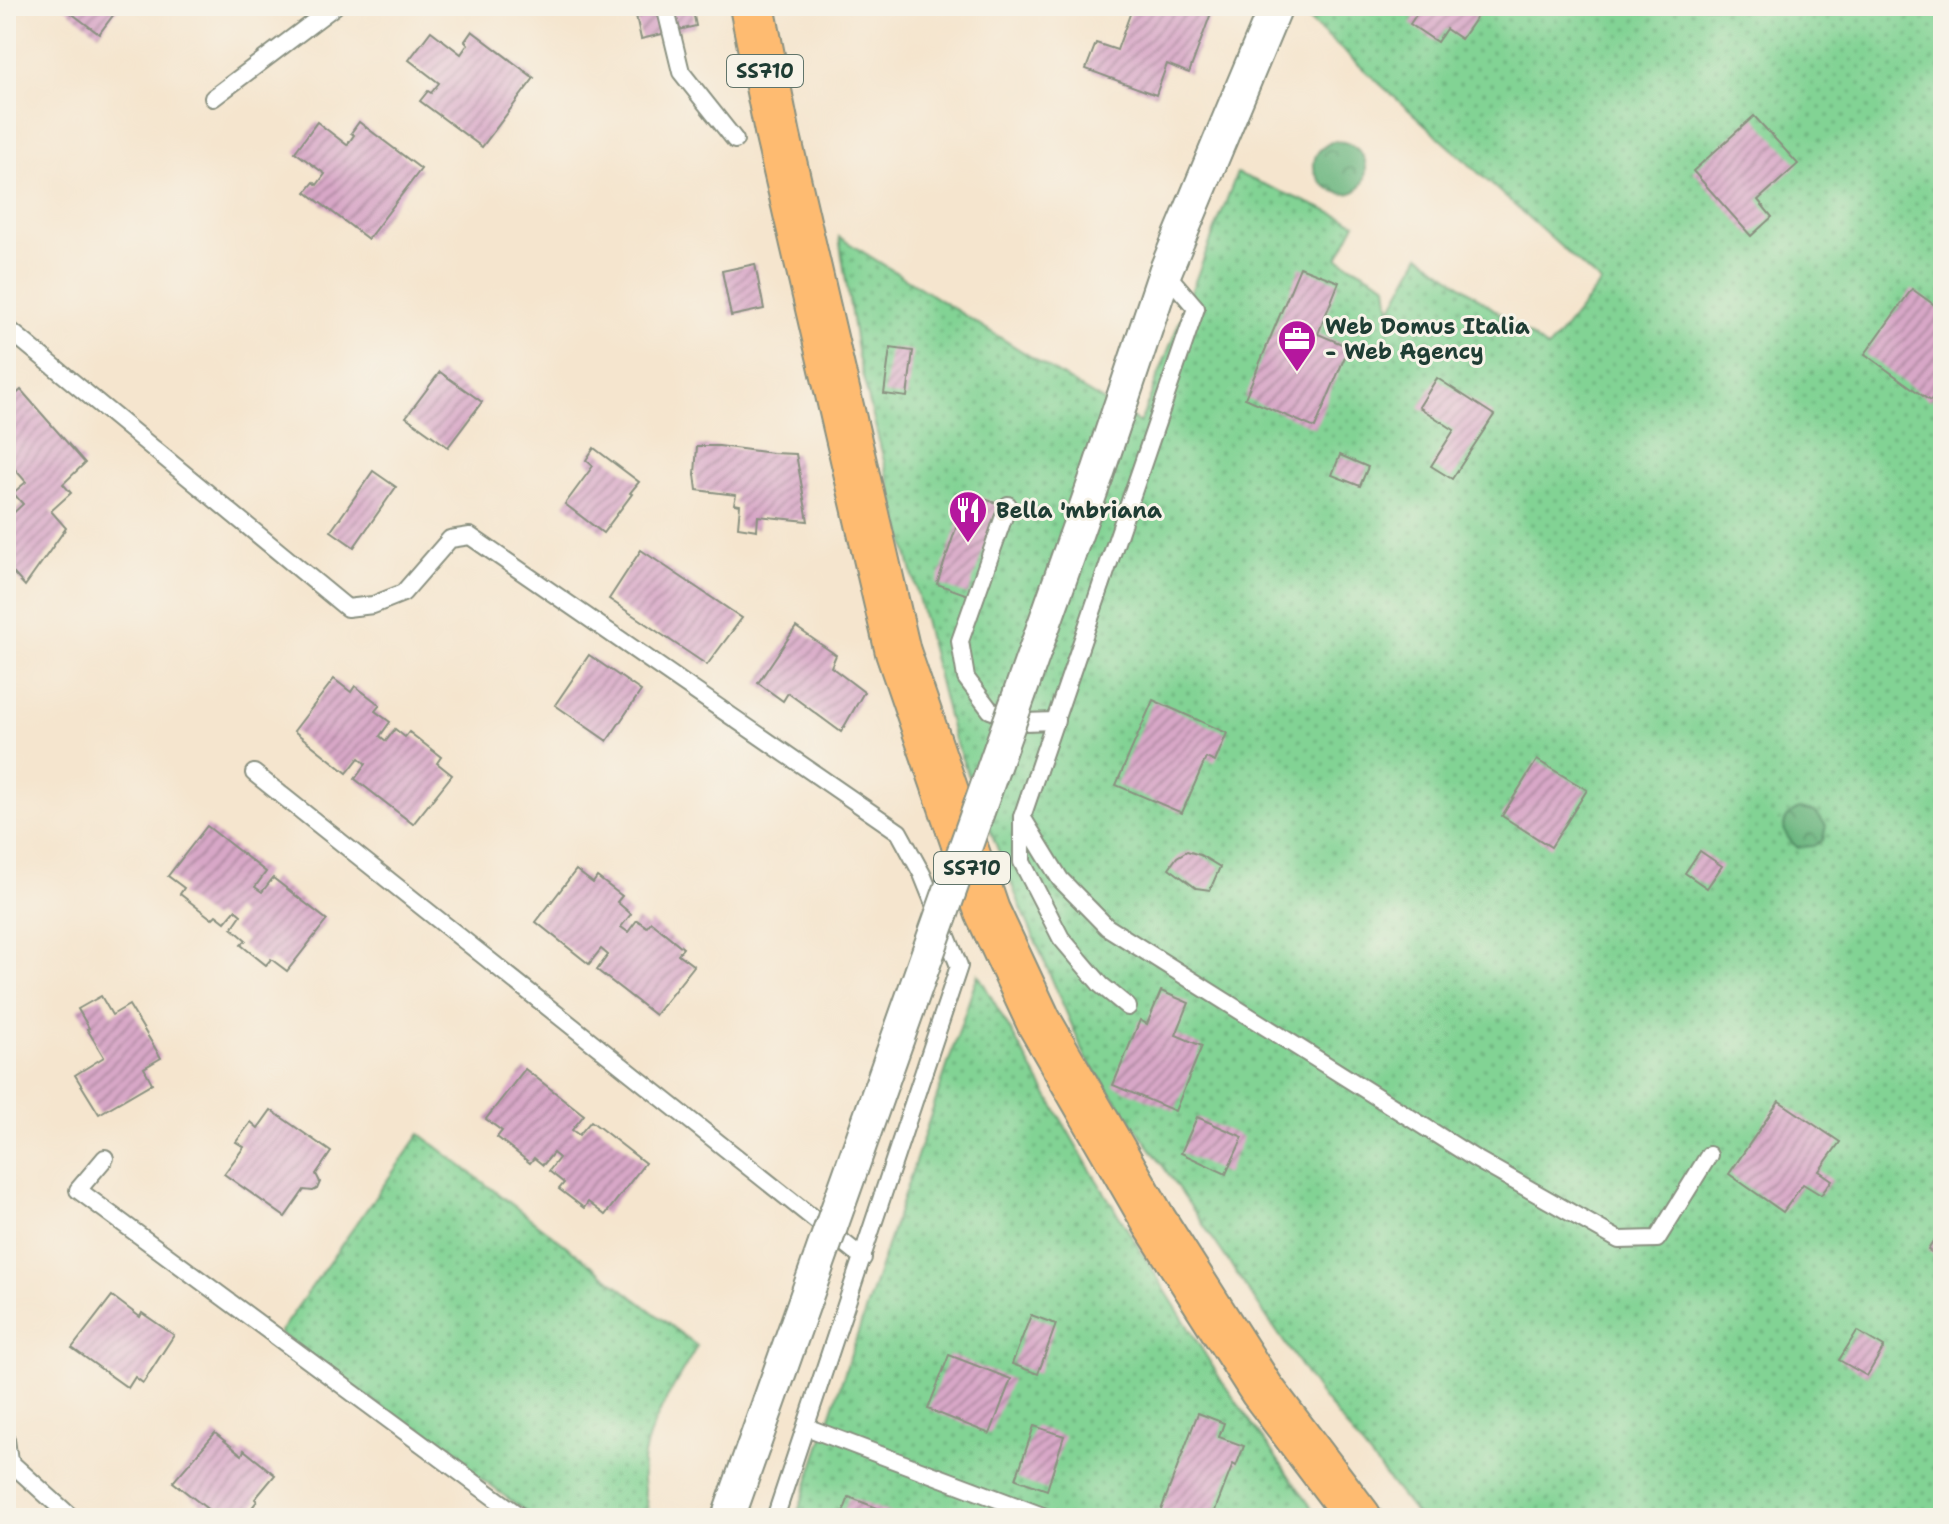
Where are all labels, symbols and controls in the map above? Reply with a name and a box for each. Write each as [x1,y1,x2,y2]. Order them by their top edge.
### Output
road number: SS710 [727,55,803,87]
place label: Web Domus Italia - Web Agency [1325,312,1530,366]
office icon: Web Domus Italia - Web Agency [1276,318,1318,373]
restaurant icon: Bella 'mbriana [947,489,989,544]
place label: Bella 'mbriana [996,496,1162,525]
road number: SS710 [934,852,1010,884]

